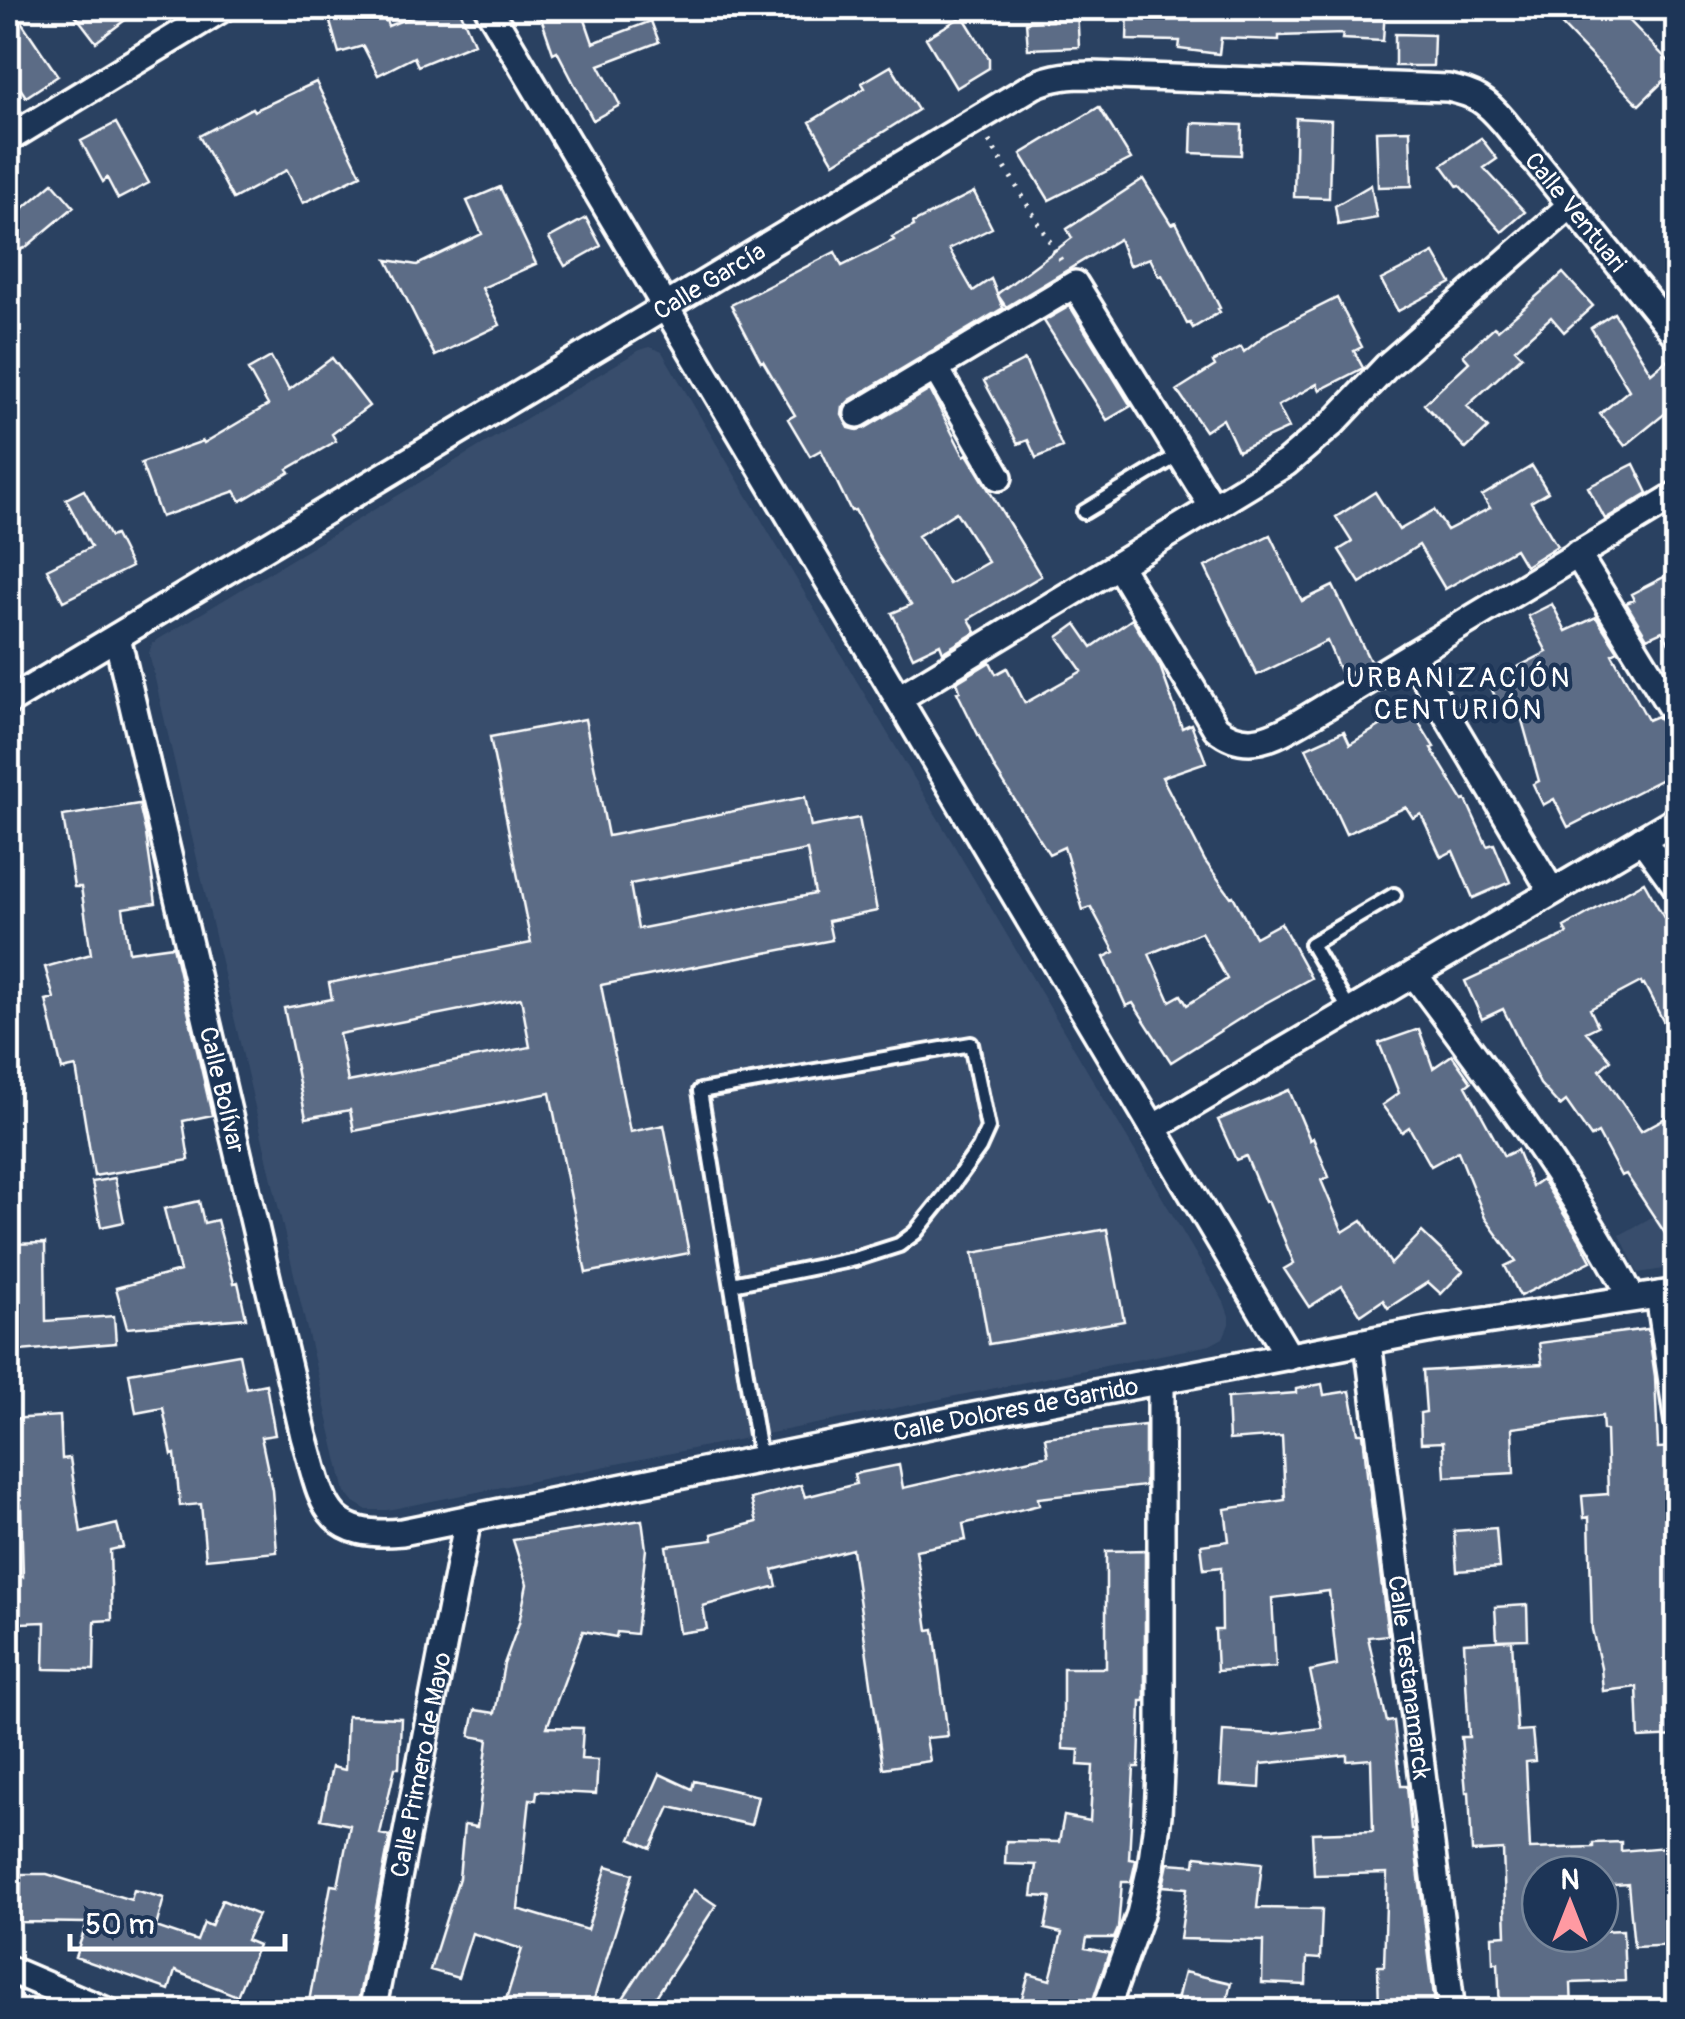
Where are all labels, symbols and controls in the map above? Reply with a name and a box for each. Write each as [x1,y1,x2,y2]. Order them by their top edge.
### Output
street label: Calle Ventuari [1517,146,1633,279]
street label: Calle García [648,236,771,327]
district label: URBANIZACIÓN CENTURIÓN [1346,661,1572,728]
street label: Calle Bolívar [192,1024,251,1157]
street label: Calle Dolores de Garrido [891,1371,1141,1449]
street label: Calle Testanamarck [1380,1574,1437,1782]
street label: Calle Primero de Mayo [385,1650,459,1880]
north arrow [1520,1854,1620,1954]
text: N [1561,1863,1579,1898]
scale bar [70,1889,285,1951]
text: 50 m [85,1906,155,1943]

